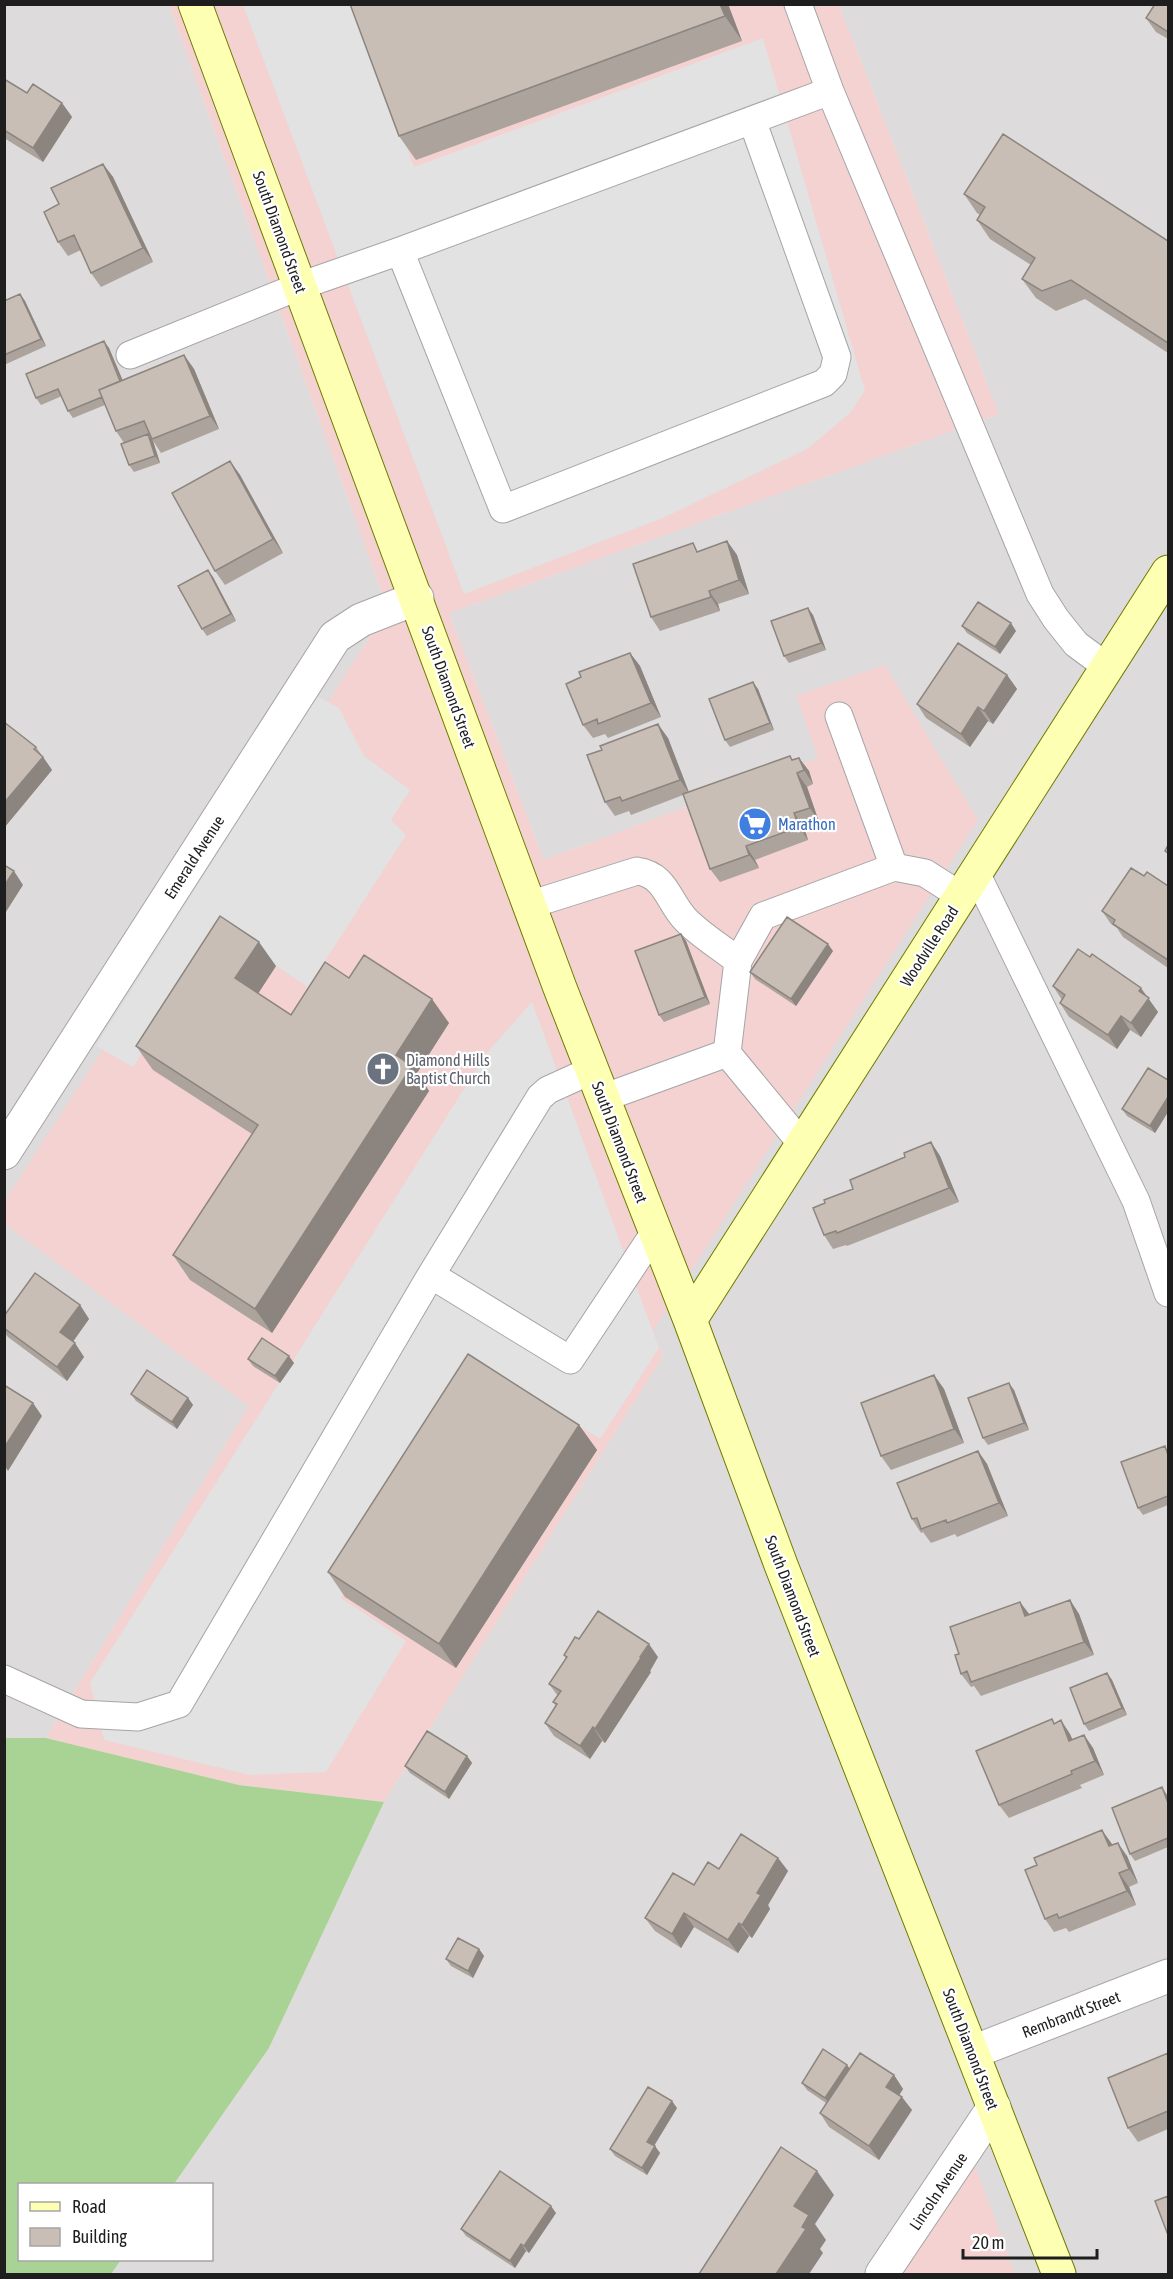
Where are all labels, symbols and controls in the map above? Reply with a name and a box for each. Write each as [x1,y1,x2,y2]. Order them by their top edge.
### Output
street label: South Diamond Street [250,169,311,296]
street label: South Diamond Street [419,624,480,751]
supermarket icon: Marathon [737,806,773,842]
street label: Emerald Avenue [160,812,228,902]
place label: Marathon [778,815,836,833]
street label: Woodville Road [896,902,962,990]
church icon: Diamond Hills Baptist Church [365,1051,401,1087]
place label: Diamond Hills Baptist Church [406,1051,490,1088]
street label: South Diamond Street [589,1079,652,1205]
street label: South Diamond Street [762,1533,825,1659]
street label: South Diamond Street [940,1986,1003,2112]
street label: Rembrandt Street [1019,1987,1123,2041]
street label: Lincoln Avenue [905,2149,971,2233]
legend [18,2183,213,2261]
text: Road [72,2196,106,2217]
scale bar [963,2222,1096,2260]
text: Building [72,2226,127,2247]
text: 20 m [972,2232,1004,2253]

